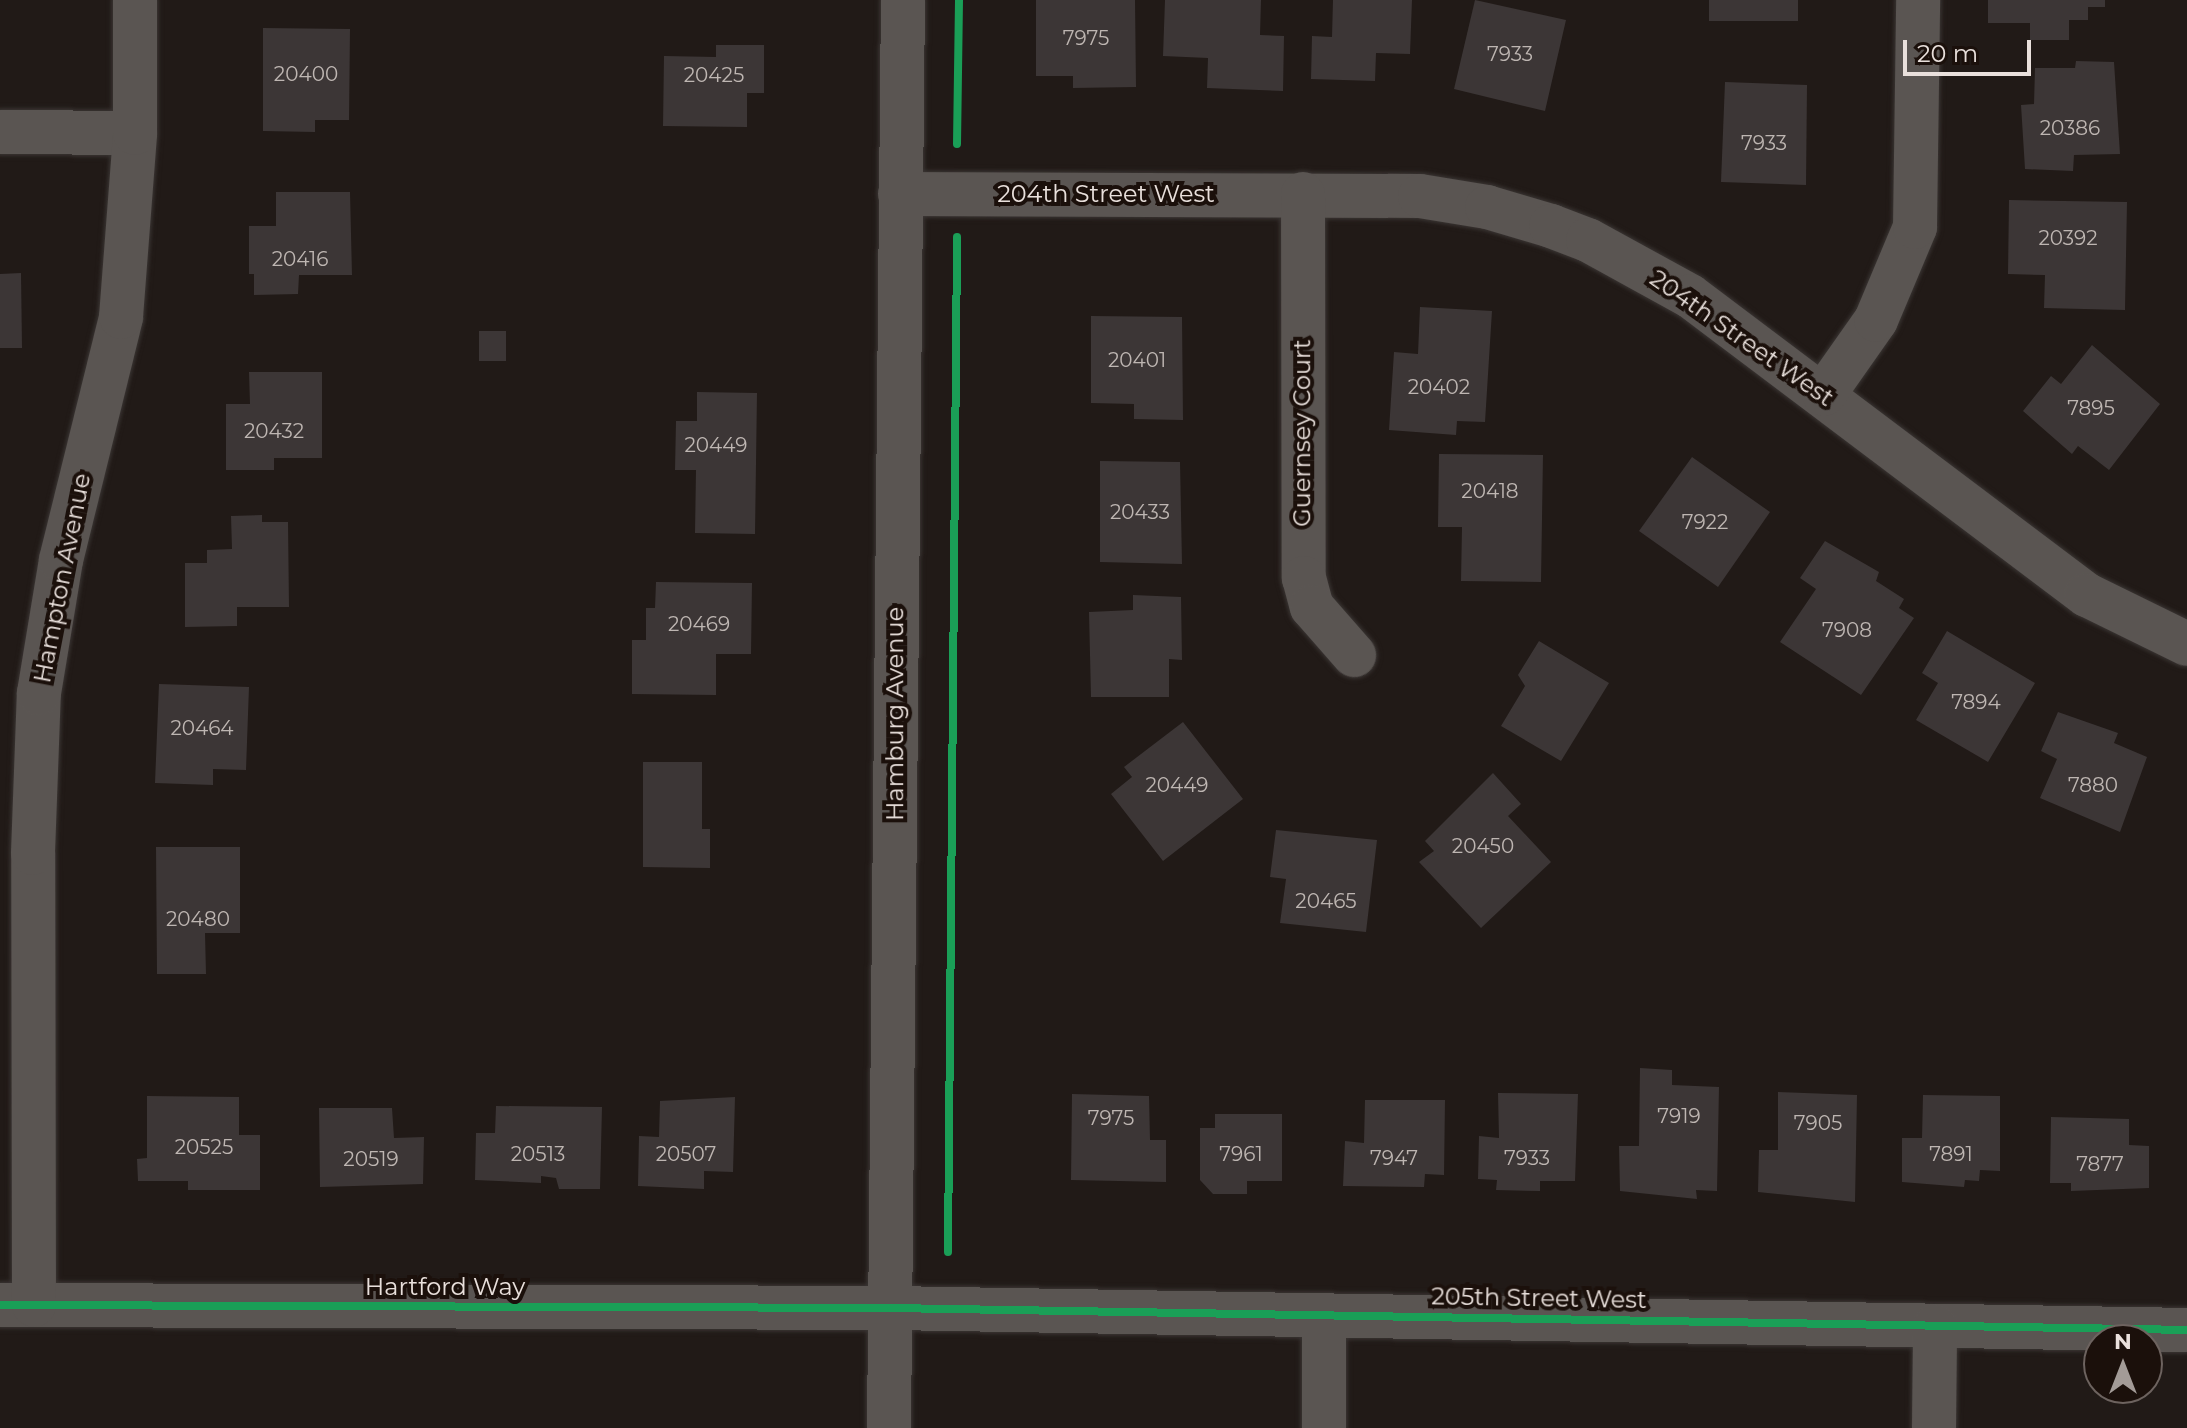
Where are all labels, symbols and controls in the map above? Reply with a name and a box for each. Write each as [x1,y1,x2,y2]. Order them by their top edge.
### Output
scale bar [1907,24,2035,74]
house number: 7975 [1063,26,1109,50]
text: 20 m [1917,39,1978,68]
house number: 7933 [1487,42,1533,66]
house number: 20400 [274,62,338,86]
house number: 20425 [684,63,744,87]
house number: 20386 [2040,116,2100,140]
house number: 7933 [1741,131,1787,155]
street label: 204th Street West [997,180,1215,208]
house number: 20392 [2038,226,2098,250]
house number: 20416 [272,247,328,271]
street label: 204th Street West [1645,264,1839,412]
street label: Guernsey Court [1288,339,1316,527]
house number: 20401 [1108,348,1166,372]
house number: 20402 [1408,375,1470,399]
house number: 7895 [2067,396,2115,420]
house number: 20432 [244,419,304,443]
house number: 20449 [684,433,748,457]
street label: Hampton Avenue [28,471,96,685]
house number: 20418 [1461,479,1519,503]
house number: 20433 [1110,500,1170,524]
house number: 7922 [1682,510,1728,534]
street label: Hamburg Avenue [881,607,909,821]
house number: 20469 [668,612,730,636]
house number: 7908 [1822,618,1872,642]
house number: 7894 [1951,690,2001,714]
house number: 20464 [170,716,234,740]
house number: 20449 [1145,773,1209,797]
house number: 7880 [2068,773,2118,797]
house number: 20450 [1452,834,1514,858]
house number: 20465 [1295,889,1357,913]
house number: 20480 [166,907,230,931]
house number: 7919 [1657,1104,1701,1128]
house number: 7975 [1088,1106,1134,1130]
house number: 7905 [1794,1111,1842,1135]
house number: 20525 [175,1135,233,1159]
house number: 20513 [511,1142,565,1166]
house number: 20507 [656,1142,716,1166]
house number: 7961 [1219,1142,1263,1166]
house number: 7891 [1929,1142,1973,1166]
house number: 7947 [1370,1146,1418,1170]
house number: 7933 [1504,1146,1550,1170]
house number: 20519 [343,1147,399,1171]
house number: 7877 [2076,1152,2124,1176]
street label: Hartford Way [365,1273,525,1301]
street label: 205th Street West [1431,1282,1647,1314]
north arrow [2083,1324,2163,1404]
text: N [2114,1328,2132,1355]

